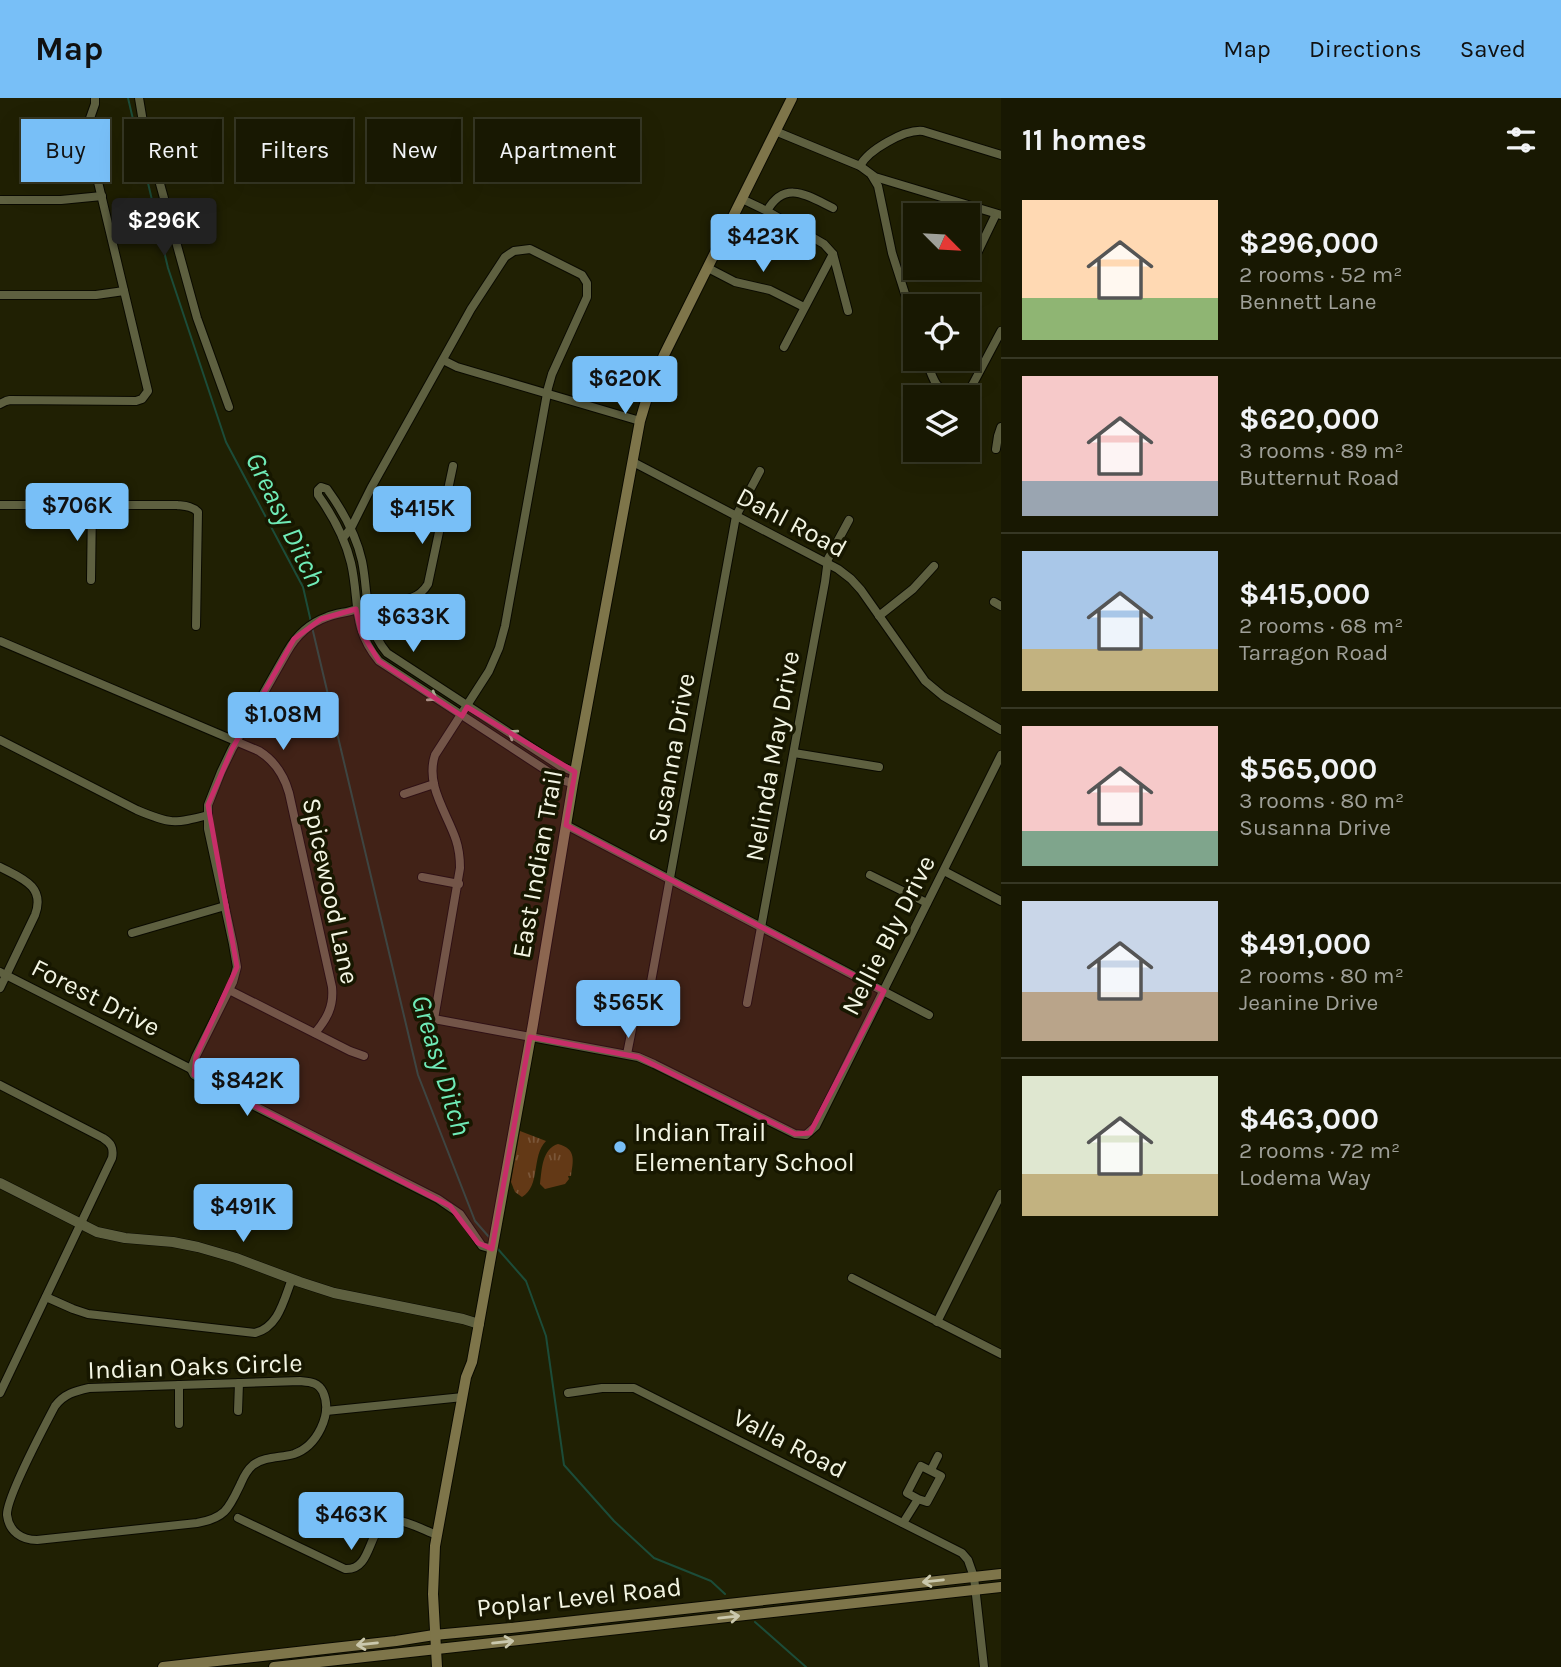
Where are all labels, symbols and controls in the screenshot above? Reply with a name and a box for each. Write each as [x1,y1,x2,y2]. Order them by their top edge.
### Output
text: Map [35,30,103,68]
text: Map [1223,35,1271,63]
text: Directions [1309,35,1422,63]
text: Saved [1460,35,1526,63]
chip: Buy [21,119,110,182]
chip: Rent [124,119,222,182]
chip: Filters [236,119,353,182]
chip: New [367,119,461,182]
chip: Apartment [475,119,640,182]
icon: filters [1502,121,1540,159]
text: 11 homes [1022,122,1147,158]
pin: $296K [115,198,213,258]
north arrow [903,203,980,280]
map controls [903,203,980,462]
text: $296K [128,207,200,234]
pin: $423K [714,214,812,274]
text: $423K [727,223,799,250]
text: $296,000 [1239,225,1379,261]
icon: home [1078,228,1162,312]
text: 2 rooms · 52 m² [1239,261,1402,288]
text: Bennett Lane [1239,288,1377,315]
button: locate [903,294,980,371]
pin: $620K [576,356,674,416]
text: $620K [588,365,662,392]
button: layers [903,385,980,462]
text: $620,000 [1239,401,1380,437]
icon: home [1078,404,1162,488]
text: 3 rooms · 89 m² [1239,437,1404,464]
water label: Greasy Ditch [239,447,332,592]
text: Butternut Road [1239,464,1400,491]
street label: Dahl Road [731,480,852,564]
pin: $706K [28,484,126,543]
pin: $415K [373,486,471,546]
text: $706K [42,492,112,519]
text: $415K [389,495,455,522]
text: $415,000 [1239,576,1370,612]
icon: home [1078,579,1162,663]
pin: $633K [364,594,462,654]
text: $633K [376,603,450,630]
text: 2 rooms · 68 m² [1239,612,1403,639]
text: Tarragon Road [1239,639,1388,666]
street label: Nelinda May Drive [739,648,806,864]
street label: Susanna Drive [641,671,702,845]
one-way arrow [418,687,438,701]
pin: $1.08M [226,692,340,752]
text: $1.08M [244,701,322,728]
one-way arrow [508,730,527,744]
text: $565,000 [1239,751,1377,787]
icon: home [1078,754,1162,838]
street label: East Indian Trail [506,767,569,961]
text: 3 rooms · 80 m² [1239,787,1404,814]
street label: Spicewood Lane [296,795,365,987]
text: Susanna Drive [1239,814,1391,841]
street label: Nellie Bly Drive [835,850,942,1020]
text: $491,000 [1239,926,1371,962]
icon: home [1078,929,1162,1013]
street label: Forest Drive [26,952,165,1043]
text: 2 rooms · 80 m² [1239,962,1404,989]
pin: $565K [579,981,677,1040]
text: $565K [592,989,664,1016]
text: Jeanine Drive [1239,989,1378,1016]
water label: Greasy Ditch [404,991,479,1140]
pin: $842K [198,1058,296,1118]
text: $842K [210,1067,284,1094]
text: $463,000 [1239,1101,1379,1137]
icon: home [1078,1104,1162,1188]
place label: Indian Trail Elementary School [634,1117,855,1178]
text: 2 rooms · 72 m² [1239,1137,1400,1164]
marker: Indian Trail Elementary School [612,1139,628,1155]
text: Lodema Way [1239,1164,1371,1191]
pin: $491K [194,1184,292,1244]
text: $491K [210,1193,276,1220]
street label: Indian Oaks Circle [87,1347,303,1386]
street label: Valla Road [728,1402,852,1485]
pin: $463K [302,1492,400,1552]
text: $463K [315,1501,387,1528]
street label: Poplar Level Road [475,1571,683,1624]
one-way arrow [922,1575,945,1588]
one-way arrow [718,1610,740,1623]
one-way arrow [491,1635,514,1648]
one-way arrow [356,1638,378,1651]

